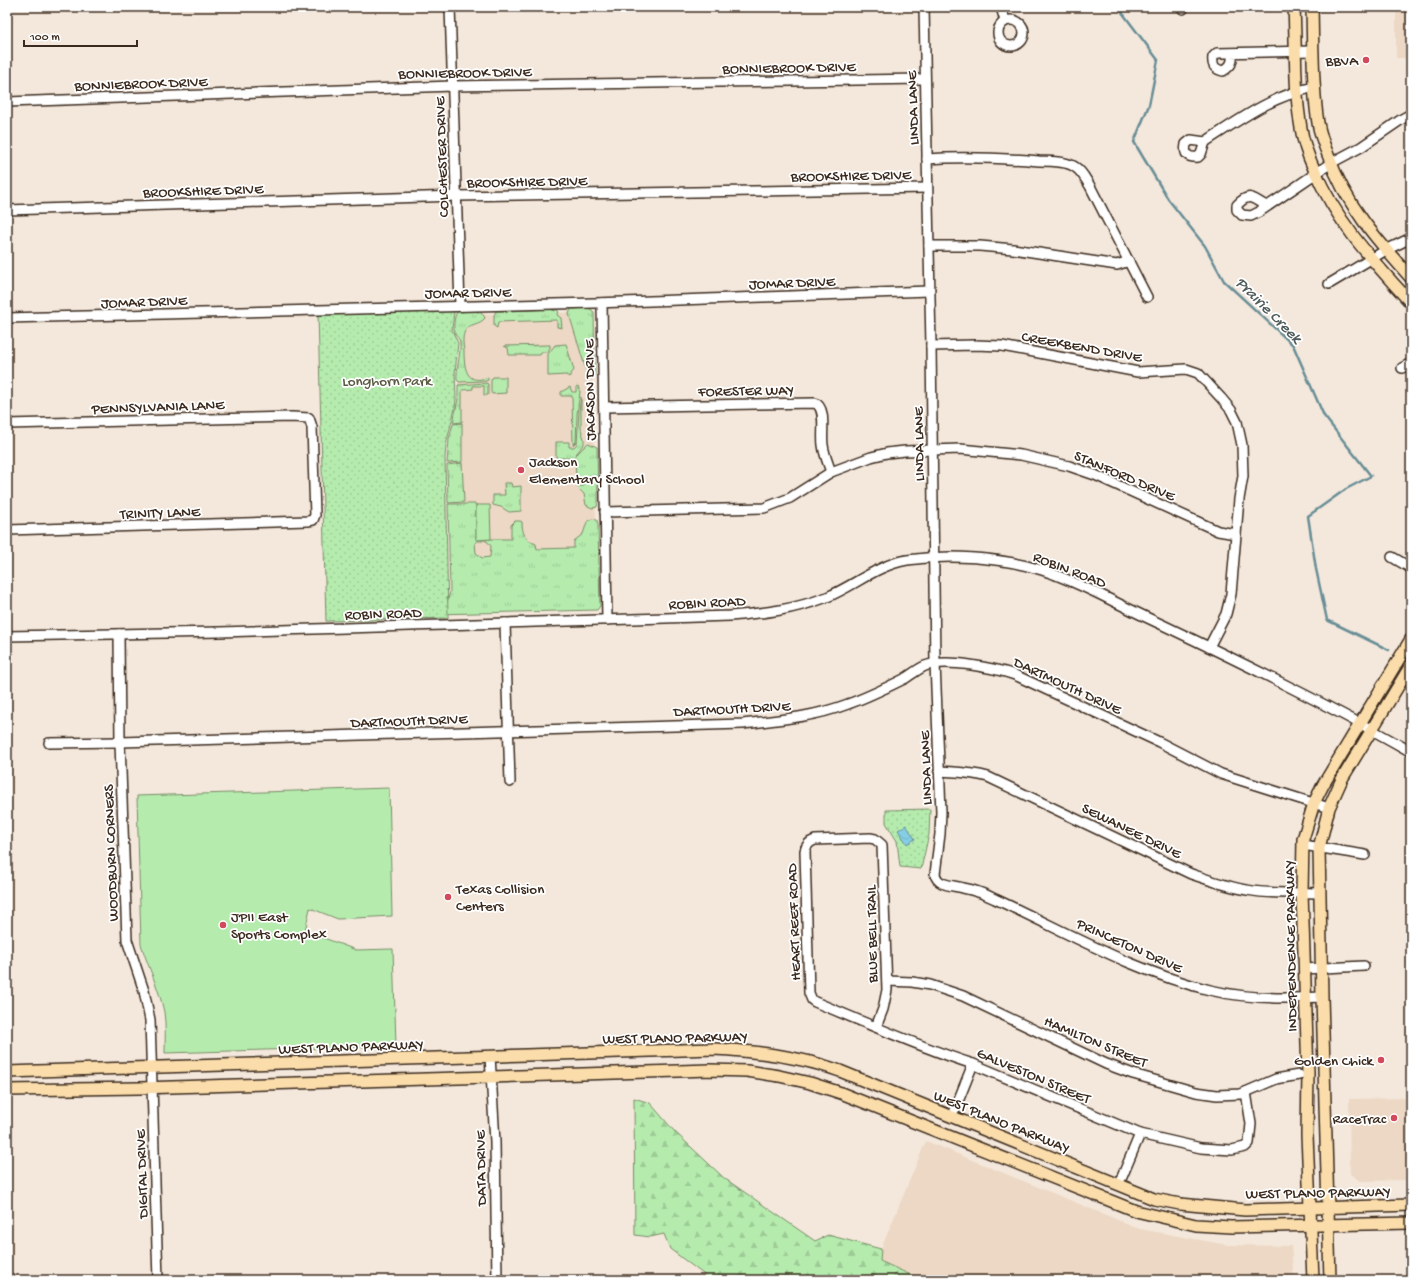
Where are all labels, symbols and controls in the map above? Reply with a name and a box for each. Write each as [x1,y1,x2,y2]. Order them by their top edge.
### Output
scale bar [24,22,137,48]
text: 100 m [29,31,60,45]
place label: BBVA [1324,53,1359,71]
marker: BBVA [1361,55,1371,65]
street label: BONNIEBROOK DRIVE [721,59,857,79]
street label: BONNIEBROOK DRIVE [397,64,533,84]
street label: LINDA LANE [904,70,924,145]
street label: BONNIEBROOK DRIVE [73,74,209,96]
street label: COLCHESTER DRIVE [432,95,454,218]
street label: BROOKSHIRE DRIVE [790,167,912,187]
street label: BROOKSHIRE DRIVE [466,173,588,193]
street label: BROOKSHIRE DRIVE [141,181,264,203]
street label: JOMAR DRIVE [748,273,836,295]
water label: Prairie Creek [1230,274,1306,350]
street label: JOMAR DRIVE [425,284,512,304]
street label: JOMAR DRIVE [100,292,188,314]
street label: CREEKBEND DRIVE [1020,329,1144,368]
street label: JACKSON DRIVE [581,338,601,441]
park label: Longhorn Park [342,373,433,391]
street label: FORESTER WAY [697,382,794,402]
street label: PENNSYLVANIA LANE [90,397,226,419]
street label: LINDA LANE [910,406,930,481]
street label: STANFORD DRIVE [1071,447,1178,507]
place label: Jackson Elementary School [529,454,645,489]
marker: Jackson Elementary School [516,465,526,475]
street label: TRINITY LANE [119,504,201,524]
street label: ROBIN ROAD [1030,549,1109,593]
street label: ROBIN ROAD [668,593,746,615]
street label: ROBIN ROAD [344,605,422,625]
street label: DARTMOUTH DRIVE [1009,653,1125,720]
street label: DARTMOUTH DRIVE [672,698,792,722]
street label: DARTMOUTH DRIVE [349,711,469,733]
street label: LINDA LANE [917,730,937,805]
street label: WOODBURN CORNERS [101,784,123,922]
street label: SEWANEE DRIVE [1078,800,1185,864]
street label: INDEPENDENCE PARKWAY [1282,860,1302,1032]
street label: HEART REEF ROAD [784,863,806,981]
place label: Texas Collision Centers [455,881,544,916]
street label: BLUE BELL TRAIL [863,884,883,984]
marker: Texas Collision Centers [443,892,453,902]
place label: JPII East Sports Complex [231,909,327,944]
street label: PRINCETON DRIVE [1072,915,1186,979]
marker: JPII East Sports Complex [218,920,228,930]
street label: HAMILTON STREET [1041,1013,1151,1073]
street label: WEST PLANO PARKWAY [602,1029,748,1049]
street label: WEST PLANO PARKWAY [278,1036,424,1060]
street label: GALVESTON STREET [974,1045,1094,1109]
place label: Golden Chick [1294,1053,1374,1071]
marker: Golden Chick [1376,1055,1386,1065]
street label: WEST PLANO PARKWAY [931,1087,1072,1158]
place label: RaceTrac [1332,1111,1387,1129]
marker: RaceTrac [1389,1113,1399,1123]
street label: DIGITAL DRIVE [132,1128,154,1220]
street label: DATA DRIVE [472,1129,492,1207]
street label: WEST PLANO PARKWAY [1245,1184,1391,1204]

